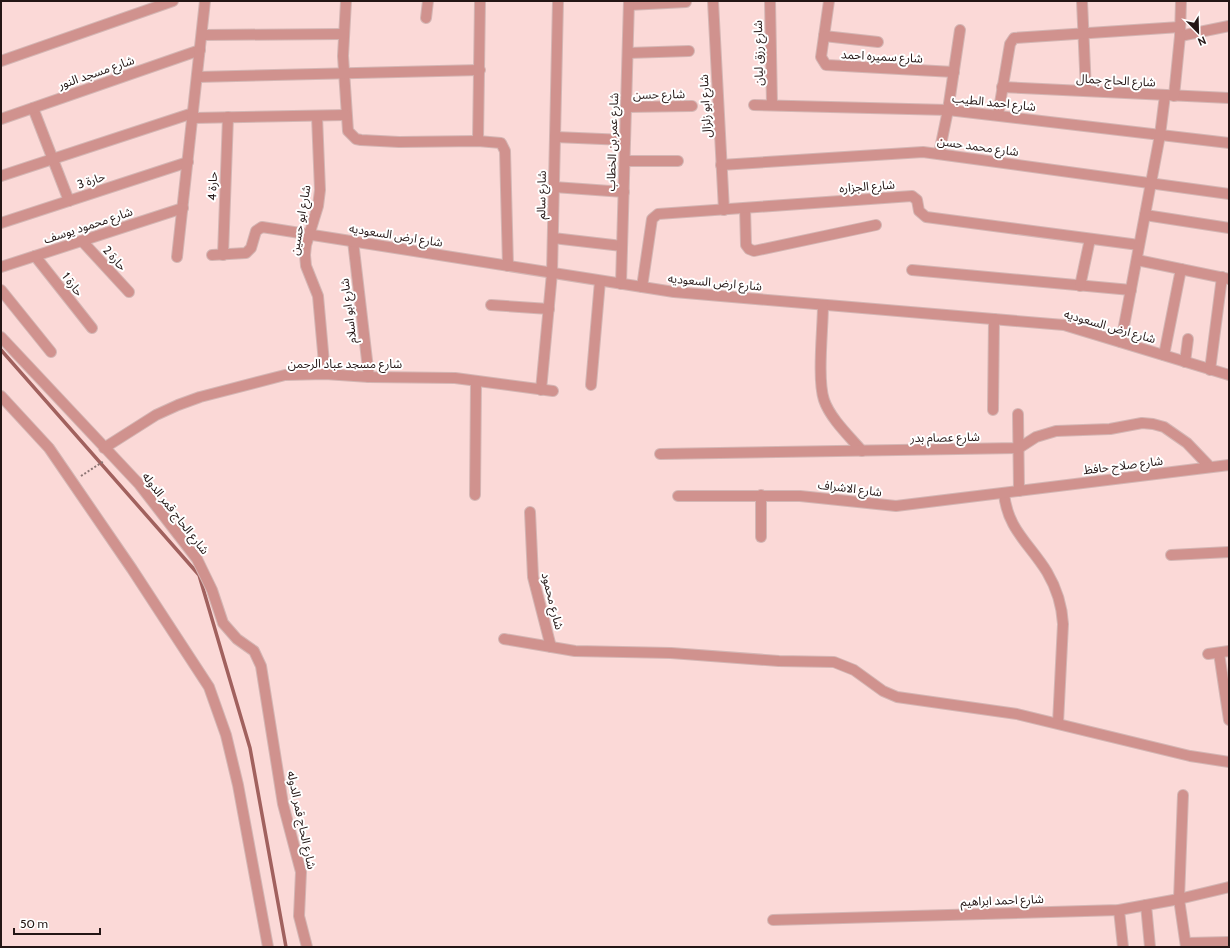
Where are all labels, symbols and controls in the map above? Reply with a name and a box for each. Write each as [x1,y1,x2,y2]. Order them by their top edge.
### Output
north arrow [1178,12,1218,52]
street label: شارع رزق ليان [750,20,768,86]
text: N [1196,33,1208,49]
street label: شارع سميره احمد [841,46,923,68]
street label: شارع مسجد النور [55,52,137,94]
street label: شارع الحاج جمال [1076,70,1156,92]
street label: شارع ابو زلزال [696,74,716,138]
street label: شارع حسن [633,86,685,104]
street label: شارع احمد الطيب [951,90,1037,116]
street label: شارع عمر بن الخطاب [603,92,623,192]
street label: شارع محمد حسن [936,133,1020,161]
street label: حارة 3 [75,168,107,192]
street label: شارع سالم [533,170,551,220]
street label: حارة 4 [204,171,220,201]
street label: شارع الجزاره [839,177,896,197]
street label: شارع ابو حسين [286,184,316,257]
street label: شارع محمود يوسف [42,204,135,248]
street label: شارع ارض السعوديه [348,220,444,252]
street label: حارة 2 [100,242,130,274]
street label: حارة 1 [59,269,87,299]
street label: شارع ارض السعوديه [667,270,763,296]
street label: شارع ابو اسلام [337,277,361,345]
street label: شارع ارض السعوديه [1062,306,1158,348]
street label: شارع مسجد عباد الرحمن [288,356,402,373]
street label: شارع عصام بدر [909,429,980,447]
street label: شارع صلاح حافظ [1082,453,1164,479]
street label: شارع الحاج قمر الدوله [138,469,213,558]
street label: شارع الاشراف [817,477,883,501]
street label: شارع محمود [537,571,567,632]
street label: شارع الحاج قمر الدوله [282,770,320,871]
street label: شارع احمد ابراهيم [960,891,1044,911]
scale bar [14,910,100,936]
text: 50 m [20,916,48,931]

